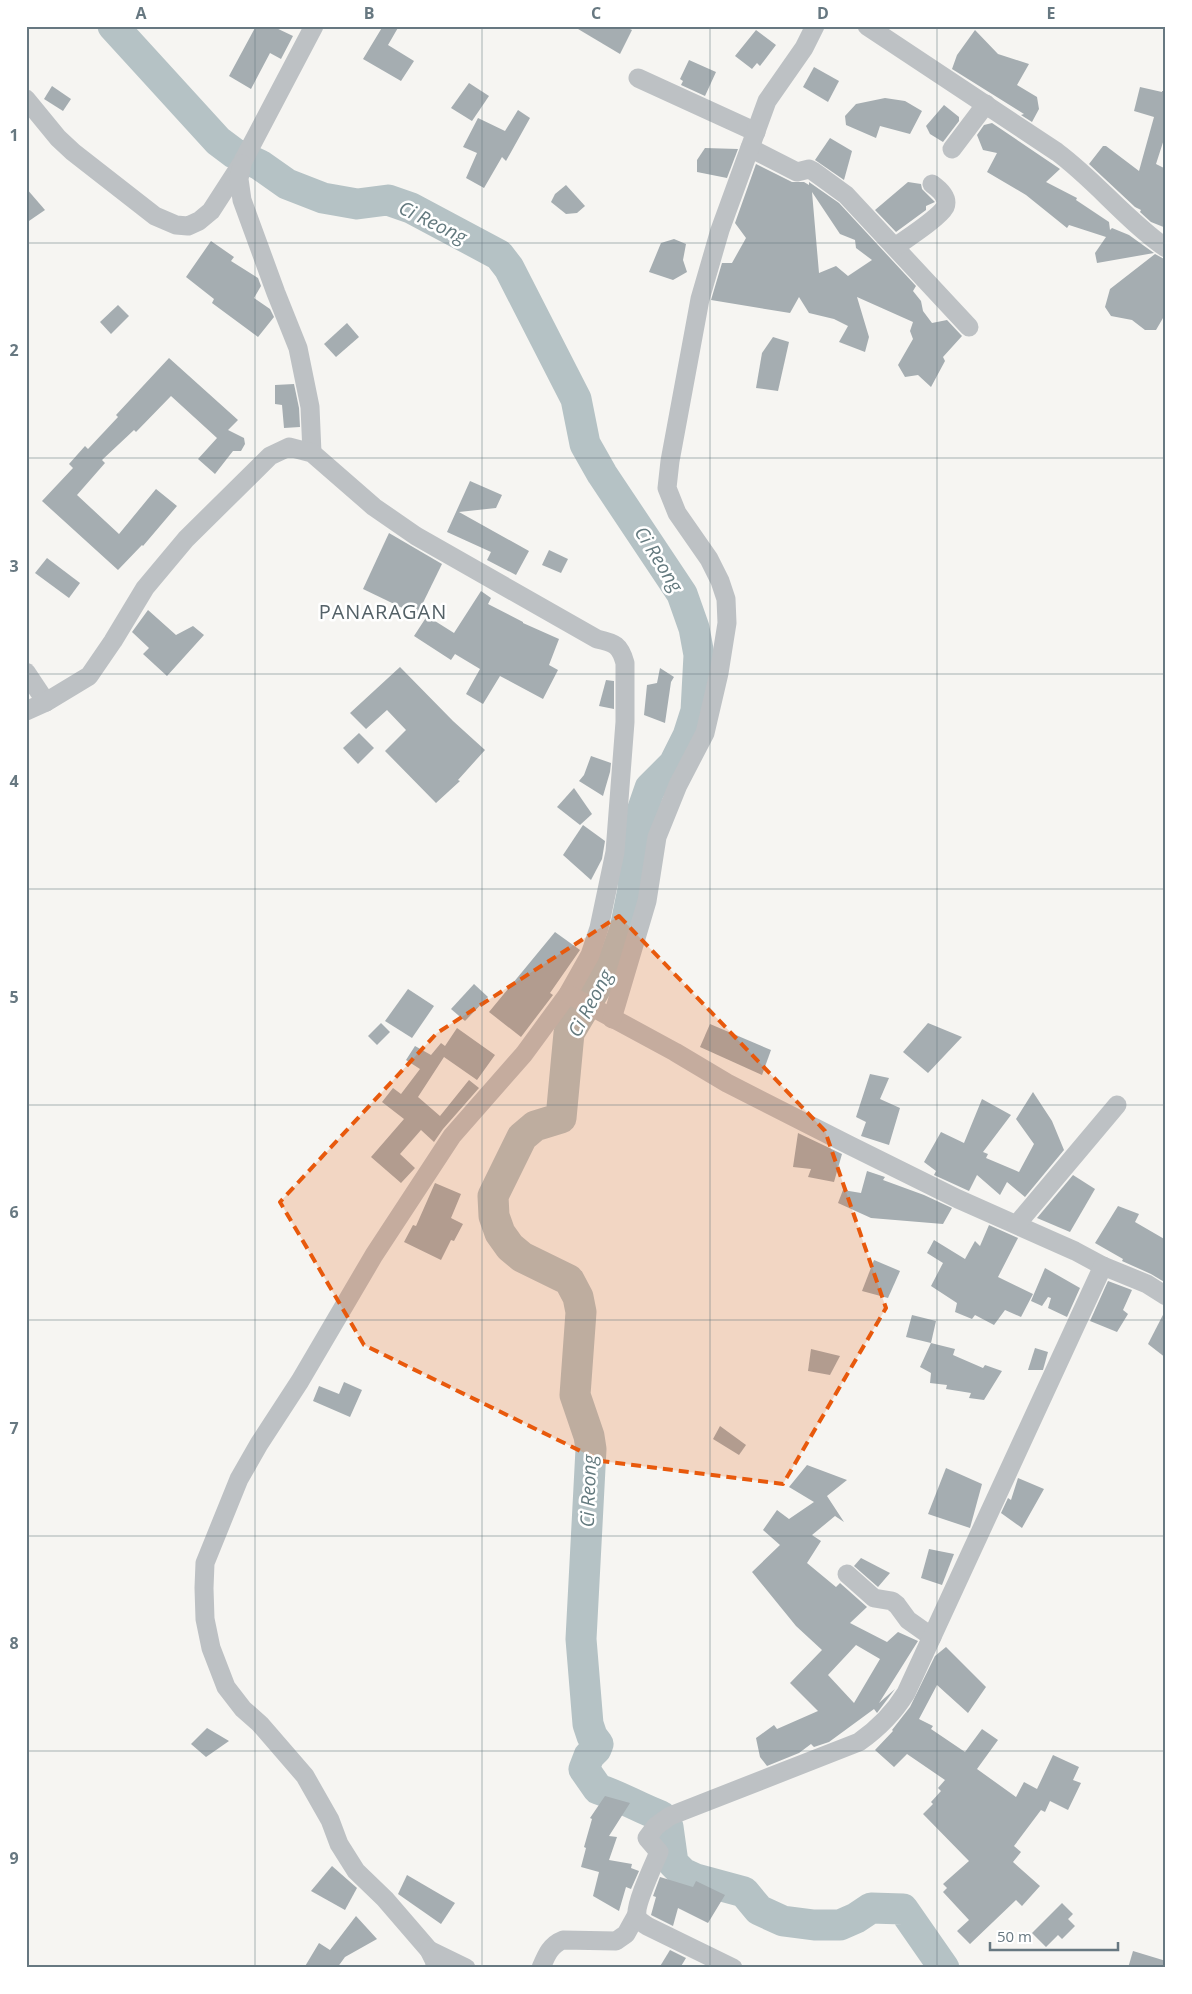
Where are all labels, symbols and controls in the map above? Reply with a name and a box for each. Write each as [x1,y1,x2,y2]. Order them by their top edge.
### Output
text: A [135,2,147,24]
text: B [364,2,374,24]
text: C [591,2,601,24]
text: D [817,2,829,24]
text: E [1047,2,1056,24]
text: 1 [9,124,19,146]
water label: Ci Reong [395,194,472,250]
text: 2 [9,339,19,361]
water label: Ci Reong [629,521,690,598]
text: 3 [9,555,19,577]
district label: PANARAGAN [319,598,447,625]
text: 4 [9,770,19,792]
water label: Ci Reong [561,964,619,1041]
text: 5 [9,986,19,1008]
text: 6 [9,1201,19,1223]
text: 7 [9,1417,19,1439]
water label: Ci Reong [574,1453,602,1528]
text: 8 [9,1632,19,1654]
text: 9 [9,1847,19,1869]
scale bar [990,1919,1117,1951]
text: 50 m [997,1926,1032,1946]

